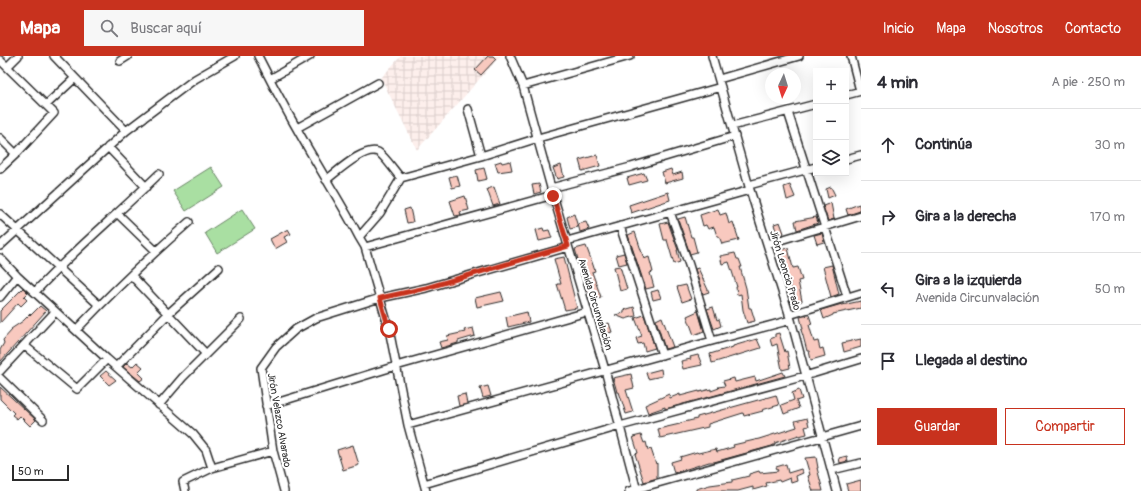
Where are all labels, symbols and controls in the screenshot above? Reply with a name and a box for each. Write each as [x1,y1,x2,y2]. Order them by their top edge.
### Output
search box [84,10,364,46]
text: Mapa [20,16,60,40]
icon: search [98,17,120,39]
text: Buscar aquí [130,19,202,38]
text: Inicio [883,20,914,37]
text: Mapa [936,20,966,37]
text: Nosotros [988,20,1043,37]
text: Contacto [1065,20,1121,37]
north arrow [765,68,801,104]
map controls [813,68,849,176]
button: + [813,68,849,104]
text: 4 min [877,72,918,93]
text: A pie · 250 m [1051,74,1125,90]
button: − [813,104,849,140]
icon: ahead [877,134,899,156]
text: Continúa [915,135,972,154]
text: 30 m [1095,137,1125,153]
button: layers [813,140,849,176]
route end [544,187,562,205]
icon: right [877,206,899,228]
text: Gira a la derecha [915,207,1016,226]
text: 170 m [1090,209,1125,225]
street label: Jirón Leoncio Prado [767,229,803,312]
street label: Avenida Circunvalación [575,257,615,352]
text: Gira a la izquierda [915,271,1022,290]
icon: left [877,278,899,300]
text: 50 m [1095,281,1125,297]
text: Avenida Circunvalación [915,290,1039,306]
route start [380,320,398,338]
icon: arrive [877,350,899,372]
text: Llegada al destino [915,351,1027,370]
street label: Jirón Velazco Alvarado [265,372,293,469]
button: Guardar [877,408,997,445]
button: Compartir [1005,408,1125,445]
scale bar [12,463,69,482]
text: 50 m [18,465,44,478]

